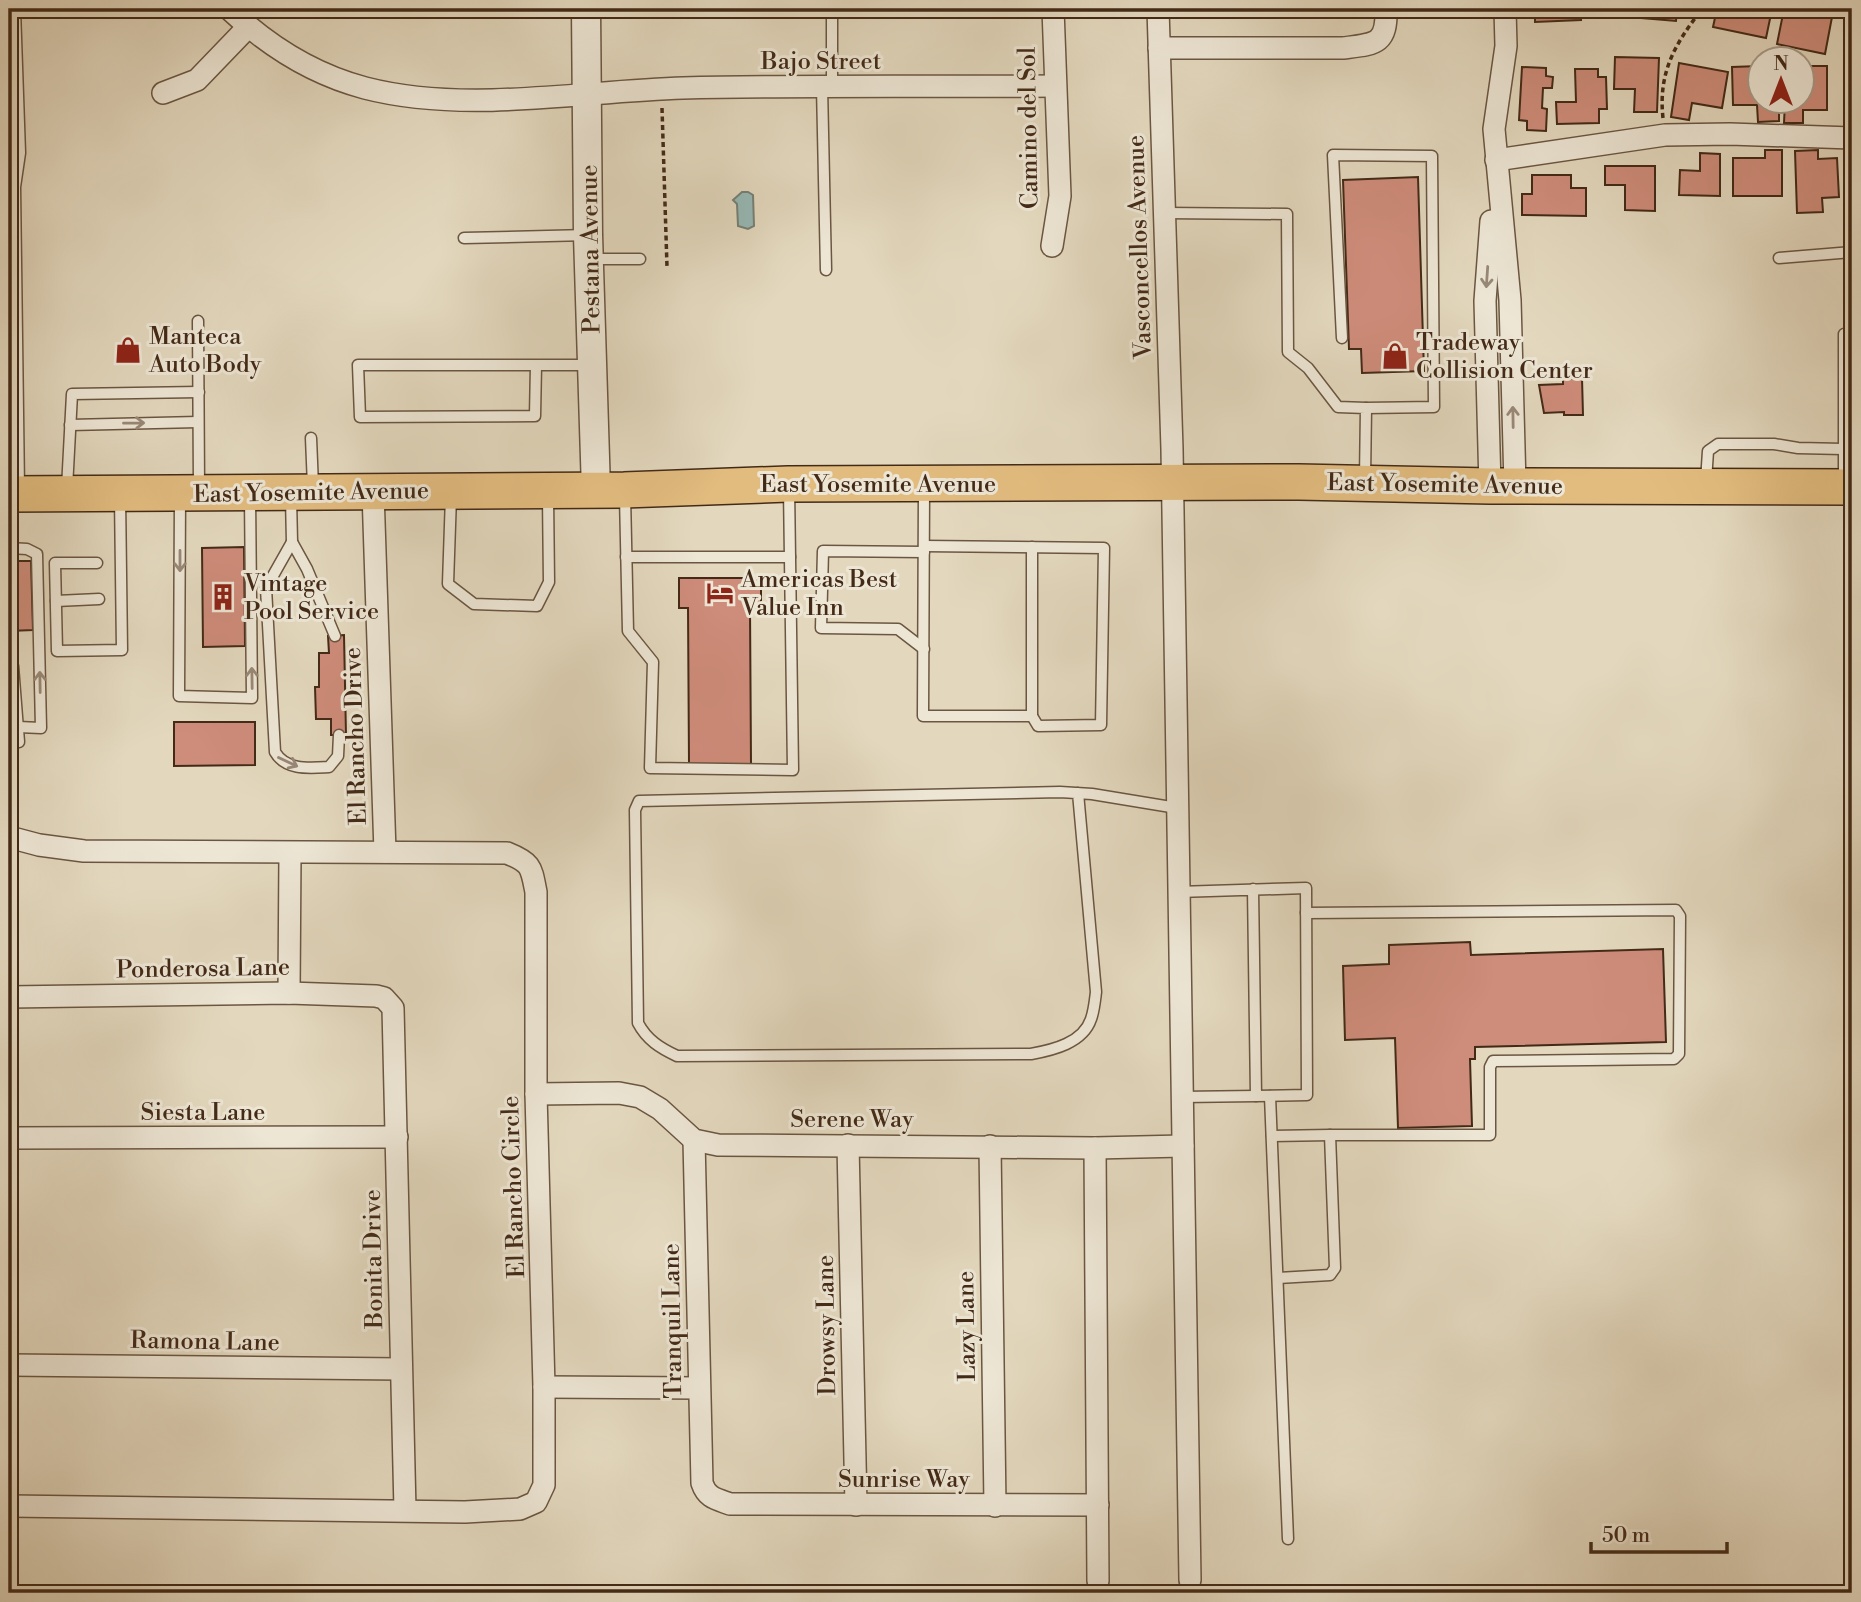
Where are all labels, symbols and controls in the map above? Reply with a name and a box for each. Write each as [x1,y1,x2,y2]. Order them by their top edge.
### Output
street label: Camino del Sol [1013,46,1045,209]
north arrow [1745,46,1815,116]
street label: Bajo Street [760,47,882,77]
text: N [1773,52,1789,76]
street label: Vasconcellos Avenue [1121,134,1159,361]
street label: Pestana Avenue [575,164,607,334]
one-way arrow [1480,265,1493,288]
place label: Manteca Auto Body [148,322,262,380]
place label: Tradeway Collision Center [1416,328,1593,386]
shop icon: Manteca Auto Body [113,335,143,365]
shop icon: Tradeway Collision Center [1380,341,1410,371]
one-way arrow [1507,406,1520,429]
one-way arrow [122,417,145,430]
street label: East Yosemite Avenue [1327,468,1563,502]
street label: East Yosemite Avenue [760,470,996,500]
street label: East Yosemite Avenue [193,476,429,510]
one-way arrow [173,550,187,573]
place label: Americas Best Value Inn [740,565,898,623]
place label: Vintage Pool Service [243,569,379,627]
hotel icon: Americas Best Value Inn [705,578,735,608]
building icon: Vintage Pool Service [208,582,238,612]
street label: El Rancho Drive [338,646,374,825]
one-way arrow [245,666,259,689]
one-way arrow [33,671,47,694]
one-way arrow [278,756,299,769]
street label: Ponderosa Lane [116,952,290,986]
street label: El Rancho Circle [496,1095,532,1279]
street label: Siesta Lane [141,1098,265,1128]
street label: Serene Way [790,1105,914,1135]
street label: Bonita Drive [358,1189,390,1330]
street label: Tranquil Lane [657,1243,689,1399]
street label: Drowsy Lane [811,1254,843,1396]
street label: Lazy Lane [951,1270,983,1382]
street label: Ramona Lane [130,1326,280,1358]
street label: Sunrise Way [838,1465,970,1495]
scale bar [1591,1511,1728,1555]
text: 50 m [1602,1523,1650,1549]

